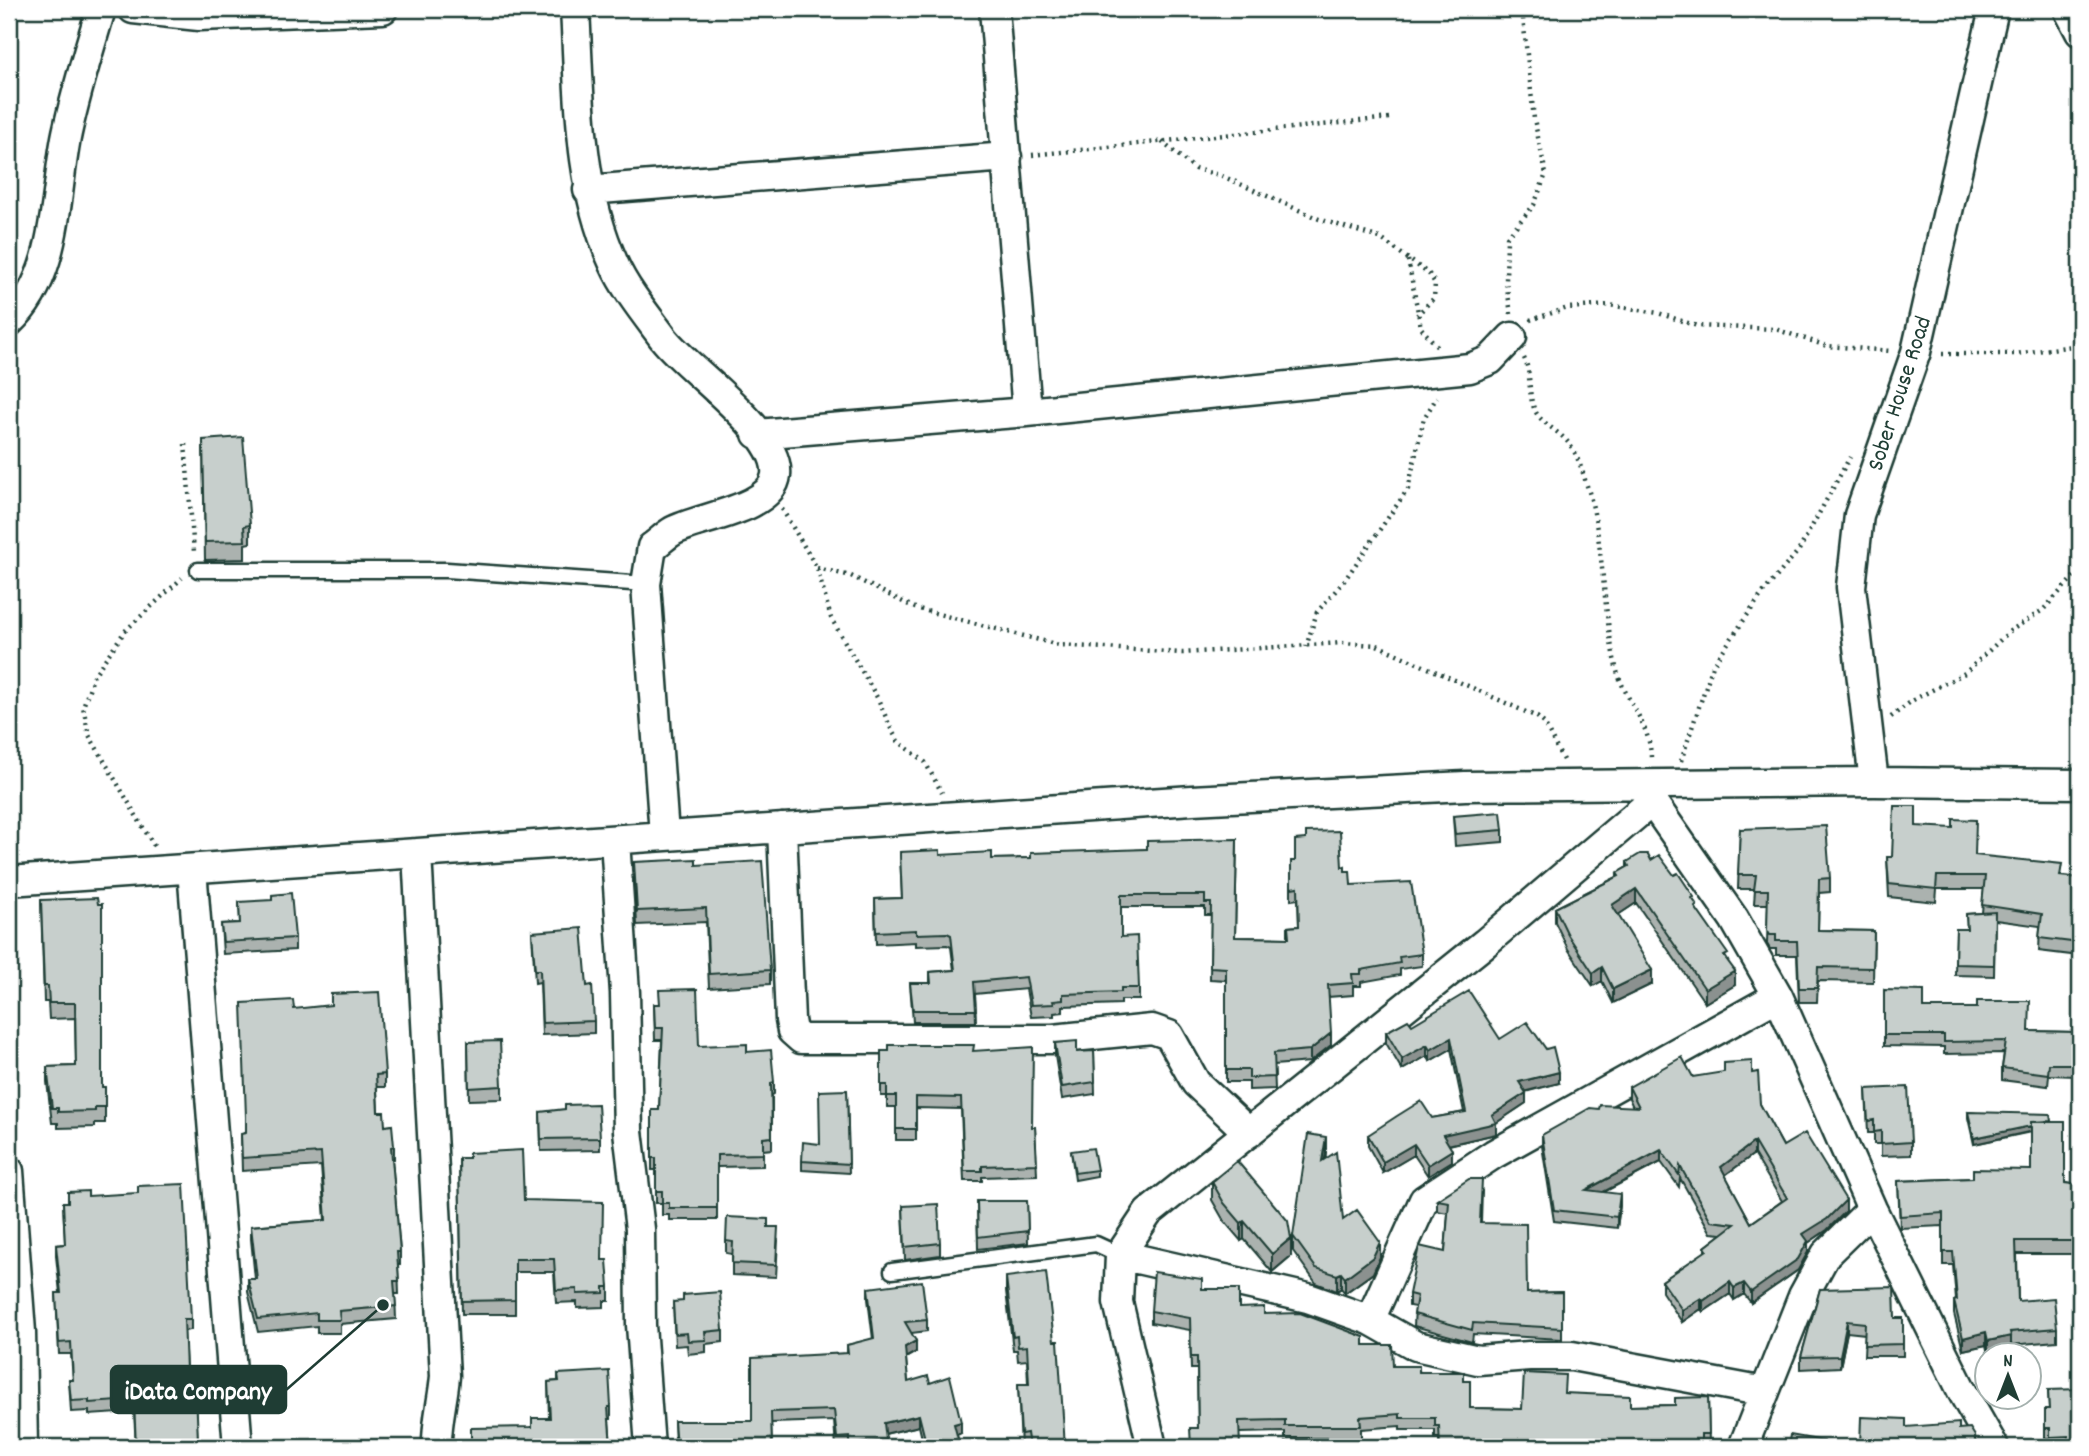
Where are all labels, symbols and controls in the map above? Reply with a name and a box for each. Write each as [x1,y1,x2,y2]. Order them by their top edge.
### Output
street label: Sober House Road [1860,312,1942,476]
north arrow [1974,1340,2044,1410]
text: N [2003,1349,2013,1376]
callout: iData Company [111,1366,286,1413]
text: iData Company [124,1375,273,1412]

